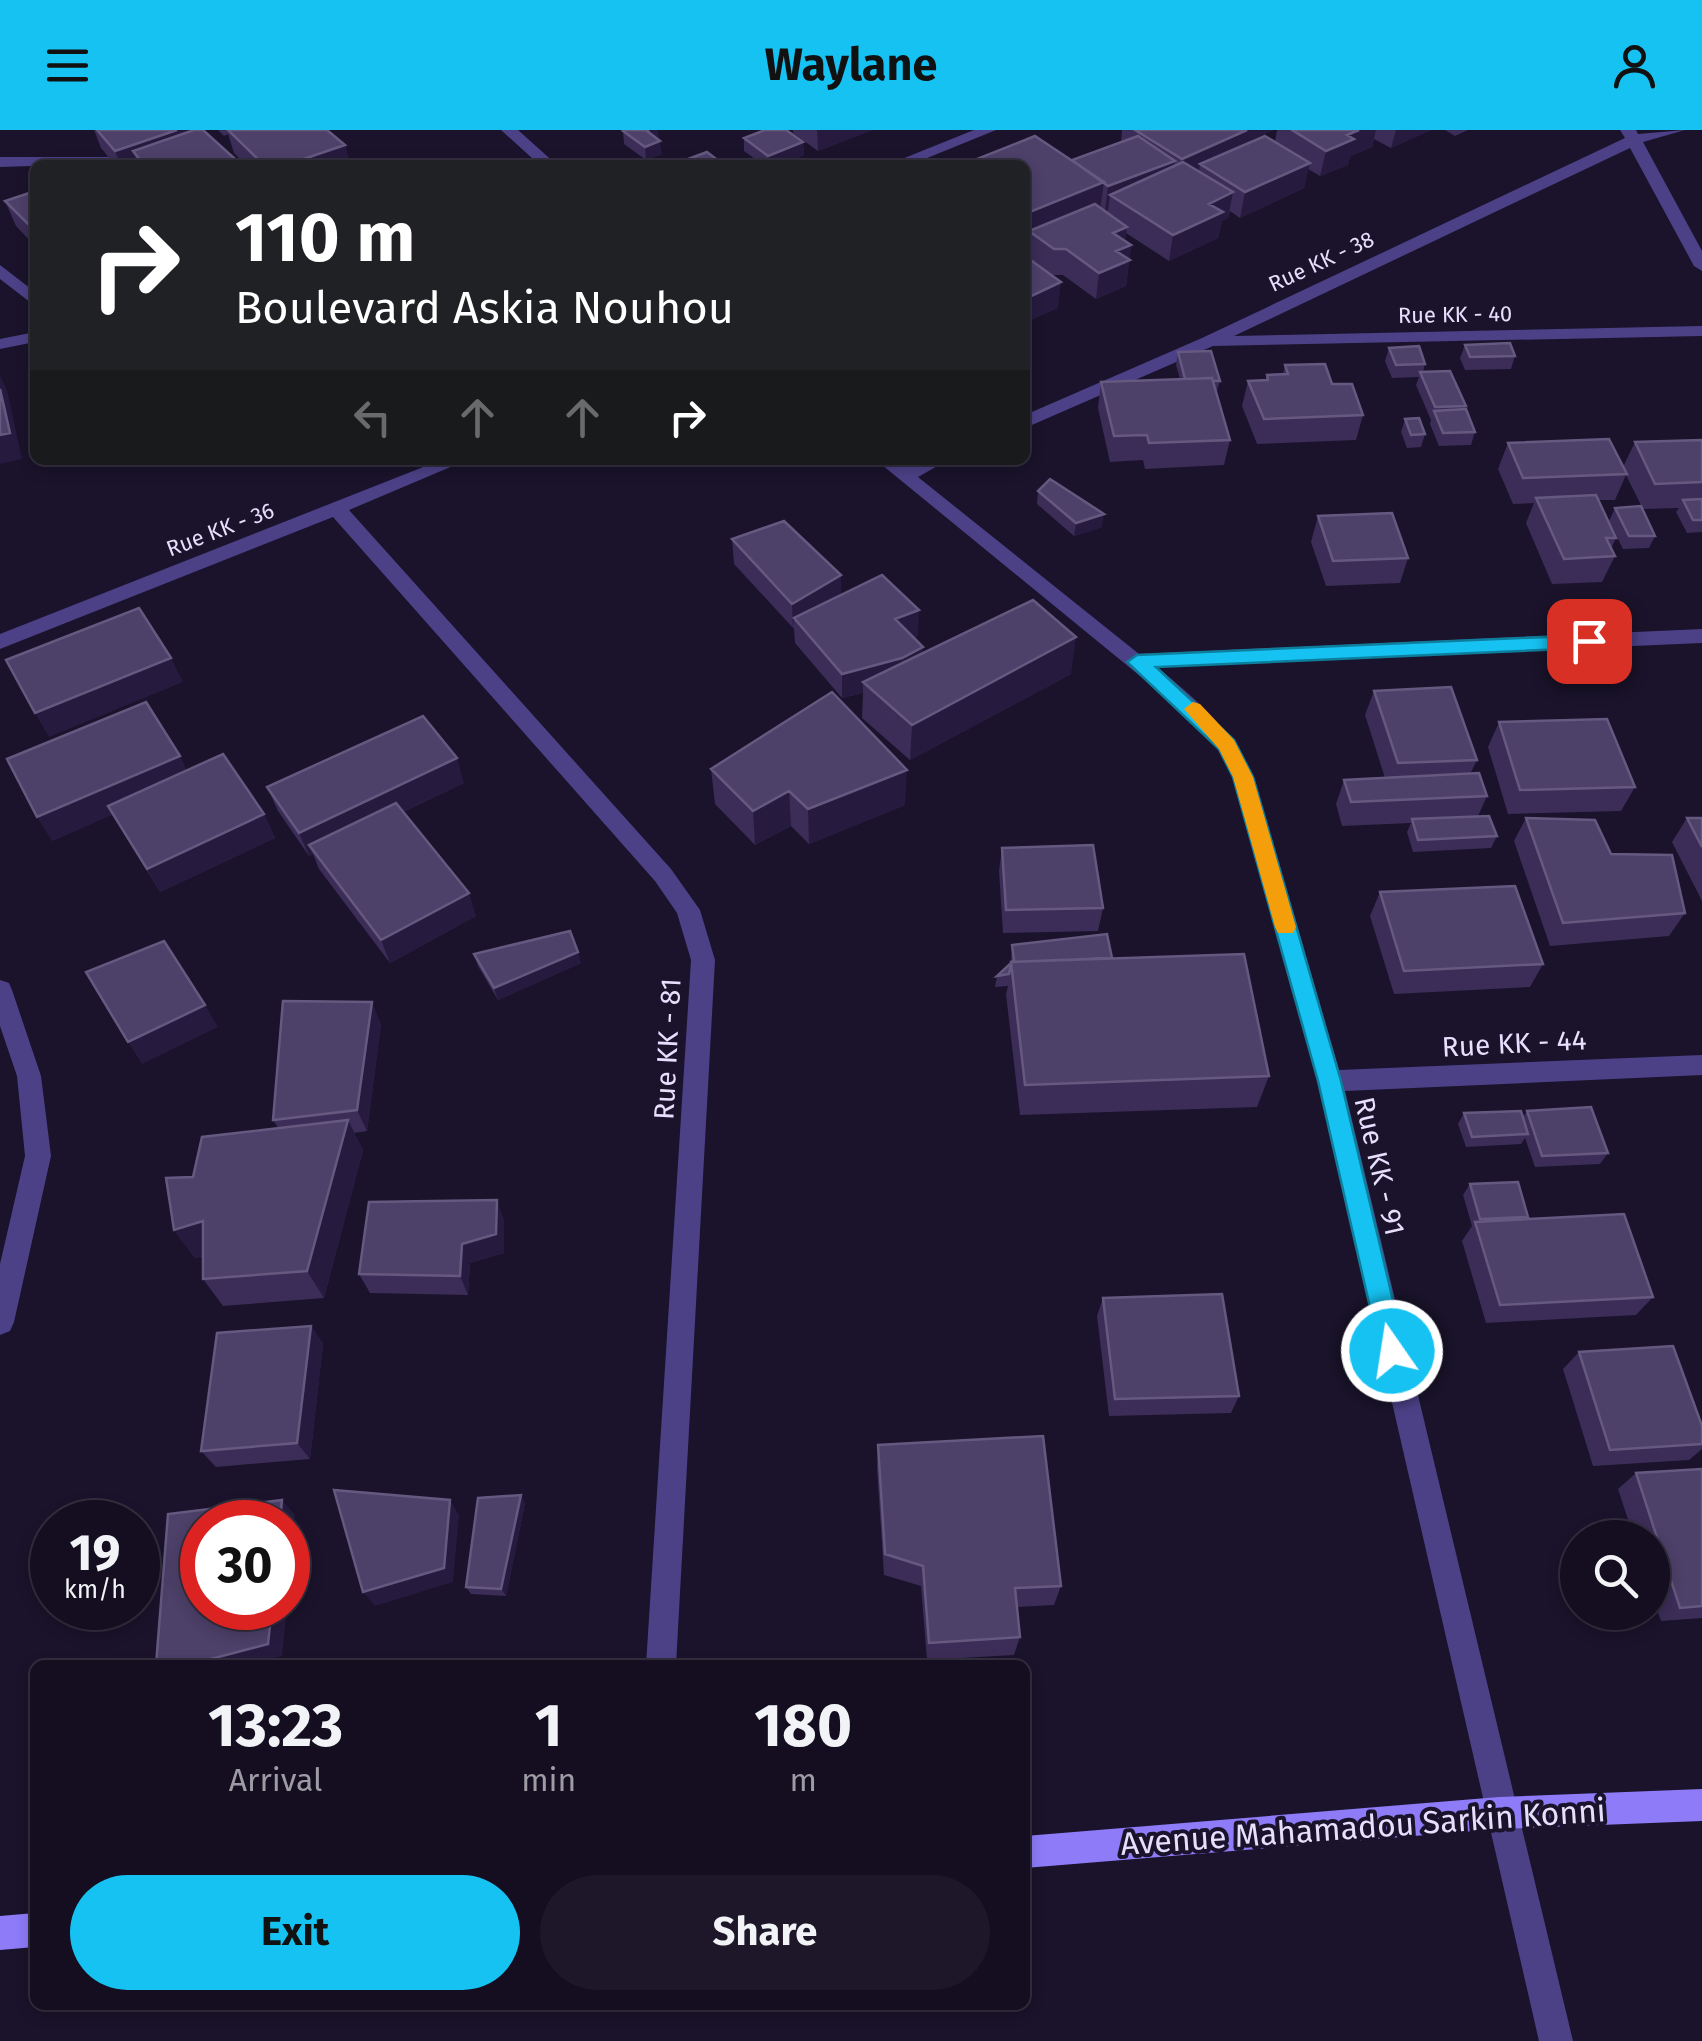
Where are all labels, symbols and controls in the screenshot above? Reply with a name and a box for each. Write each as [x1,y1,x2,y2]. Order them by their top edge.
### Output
icon: menu [40,38,95,93]
text: Waylane [765,38,937,92]
icon: person [1607,38,1662,93]
text: 110 m [235,196,415,280]
icon: right [70,200,200,330]
street label: Rue KK - 38 [1264,225,1378,298]
text: Boulevard Askia Nouhou [235,281,734,335]
street label: Rue KK - 40 [1398,300,1512,329]
icon: left [345,390,400,445]
icon: ahead [450,390,505,445]
icon: ahead [555,390,610,445]
icon: right [660,390,715,445]
street label: Rue KK - 36 [163,497,278,562]
pin [1547,599,1632,684]
icon: arrive [1562,614,1617,669]
street label: Rue KK - 81 [647,977,688,1121]
street label: Rue KK - 44 [1441,1023,1587,1064]
street label: Rue KK - 91 [1348,1094,1411,1239]
position arrow [1340,1299,1444,1403]
speed limit sign: 30 [180,1500,310,1630]
map controls [1560,1520,1670,1630]
button: search [1560,1520,1670,1630]
text: 19 [69,1523,121,1583]
text: km/h [64,1575,126,1605]
text: 13:23 [208,1690,343,1762]
text: 1 [535,1690,563,1762]
text: 180 [754,1690,852,1762]
text: Arrival [229,1761,322,1799]
text: min [521,1761,576,1799]
text: m [789,1761,817,1799]
street label: Avenue Mahamadou Sarkin Konni [1119,1791,1607,1863]
button: Exit [70,1875,520,1990]
button: Share [540,1875,990,1990]

